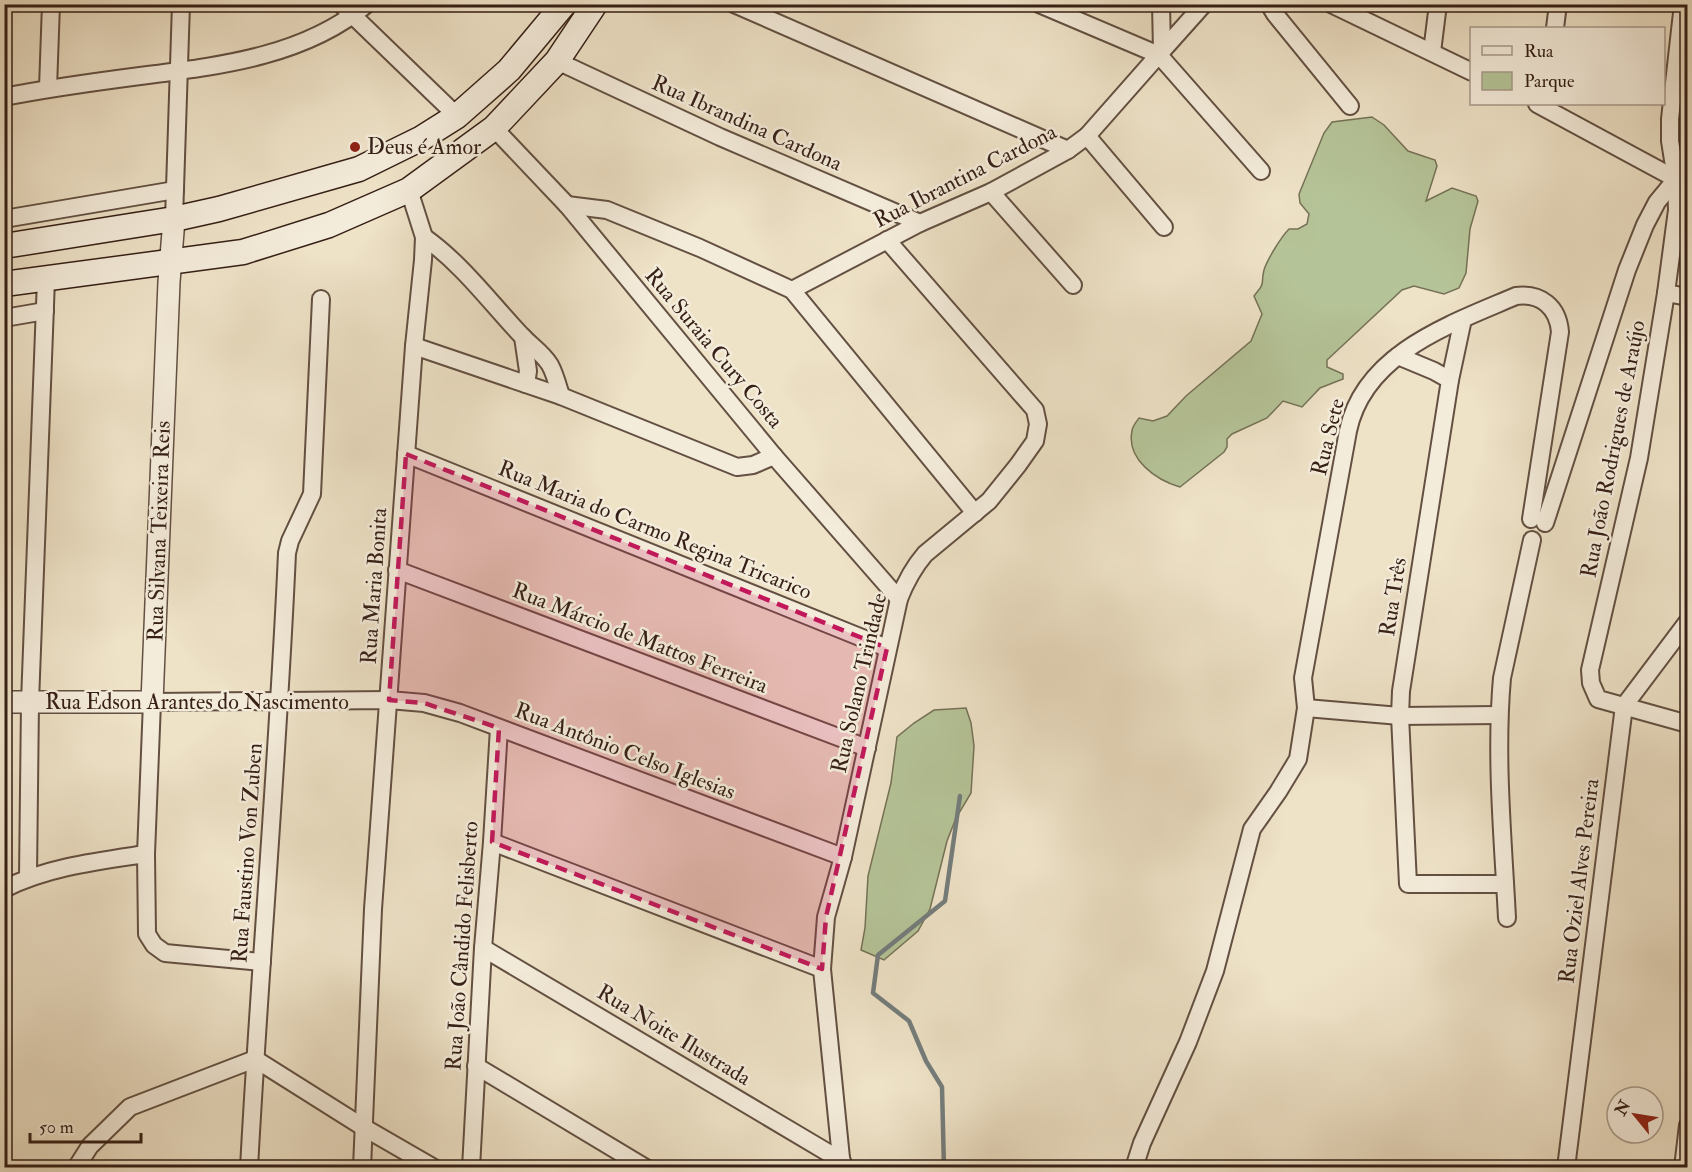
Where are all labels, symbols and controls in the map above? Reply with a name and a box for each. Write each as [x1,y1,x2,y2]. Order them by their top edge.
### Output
legend [1470,27,1665,105]
text: Rua [1524,40,1554,63]
street label: Rua Ibrandina Cardona [648,68,847,178]
text: Parque [1524,70,1575,93]
street label: Rua Ibrantina Cardona [869,117,1062,234]
place label: Deus é Amor [367,133,482,161]
marker: Deus é Amor [348,140,362,154]
street label: Rua Suraia Cury Costa [639,262,790,435]
street label: Rua João Rodrigues de Araújo [1574,318,1652,580]
street label: Rua Sete [1305,396,1351,478]
street label: Rua Silvana Teixeira Reis [141,420,177,642]
street label: Rua Maria do Carmo Regina Tricarico [494,454,816,606]
street label: Rua Maria Bonita [355,506,393,665]
street label: Rua Três [1373,556,1413,638]
street label: Rua Márcio de Mattos Ferreira [508,576,773,700]
street label: Rua Solano Trindade [825,590,893,776]
street label: Rua Edson Arantes do Nascimento [45,688,349,716]
street label: Rua Antônio Celso Iglesias [511,696,739,806]
street label: Rua Faustino Von Zuben [225,742,269,964]
street label: Rua Oziel Alves Pereira [1553,776,1606,985]
street label: Rua João Cândido Felisberto [439,820,485,1072]
street label: Rua Noite Ilustrada [592,978,757,1092]
north arrow [1605,1085,1665,1145]
text: N [1610,1096,1635,1120]
scale bar [30,1106,141,1144]
text: 50 m [39,1116,74,1139]

